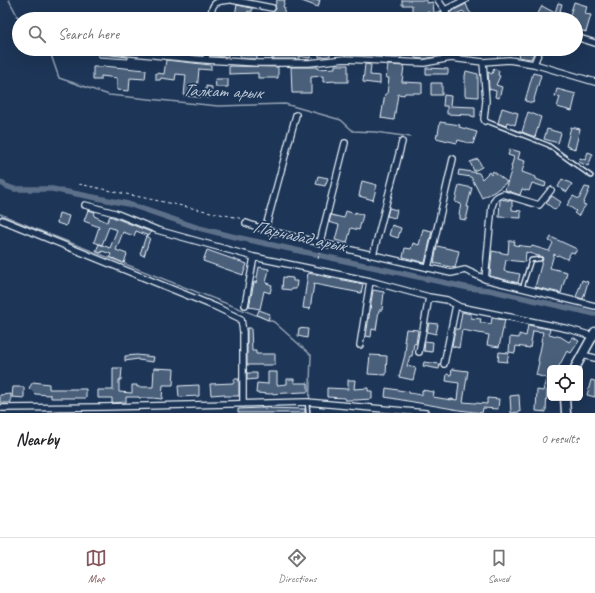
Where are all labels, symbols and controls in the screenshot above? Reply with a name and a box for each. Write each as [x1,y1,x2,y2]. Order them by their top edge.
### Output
search box [12,12,583,56]
icon: search [26,23,48,45]
text: Search here [58,25,119,44]
water label: Талкат арык [182,79,265,103]
water label: Парнабад арык [251,215,351,257]
map controls [547,365,583,401]
button: locate [547,365,583,401]
text: Nearby [16,429,59,450]
text: 0 results [541,431,579,447]
tab: Map [85,547,107,585]
tab: Directions [278,547,317,585]
tab: Saved [488,547,510,585]

